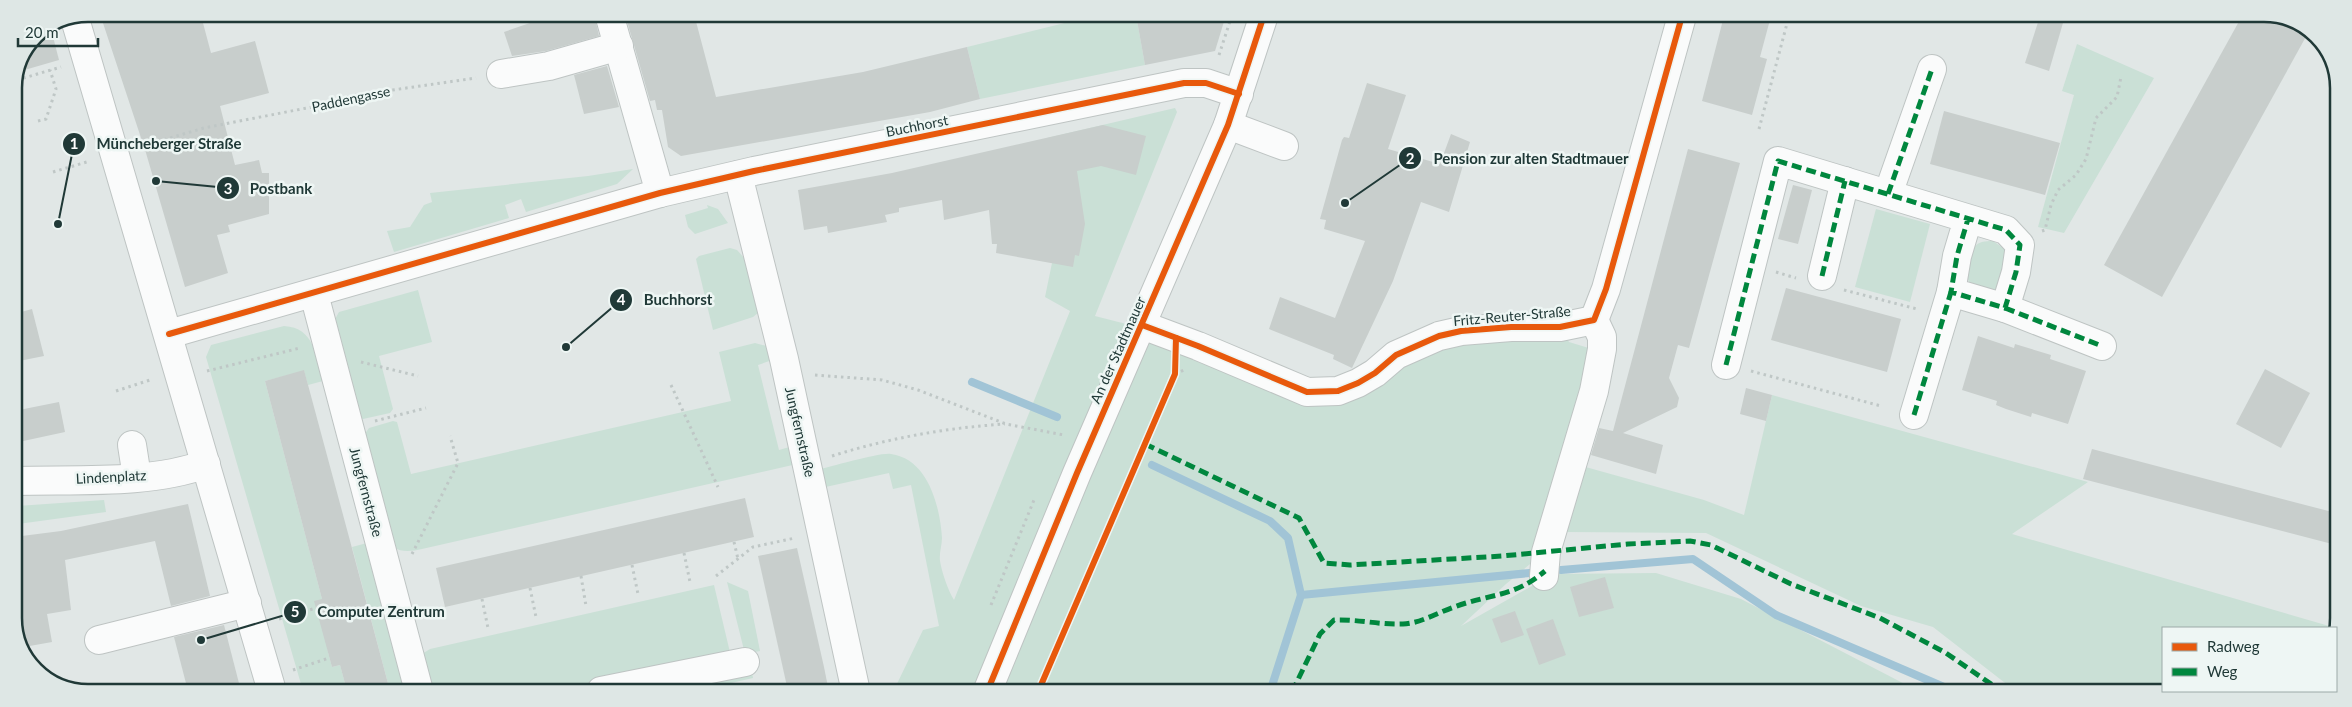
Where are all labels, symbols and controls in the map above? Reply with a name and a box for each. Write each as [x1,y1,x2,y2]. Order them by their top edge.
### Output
scale bar [18,15,98,47]
text: 20 m [25,23,59,41]
street label: Paddengasse [310,82,392,115]
street label: Buchhorst [884,111,949,140]
callout: Müncheberger Straße [62,129,252,159]
text: 1 [70,134,78,152]
text: Müncheberger Straße [96,134,242,152]
callout: Pension zur alten Stadtmauer [1398,143,1638,173]
text: 2 [1406,149,1415,167]
text: Pension zur alten Stadtmauer [1433,149,1629,167]
callout: Postbank [215,173,322,203]
text: 3 [224,179,232,197]
text: Postbank [250,179,313,197]
callout: Buchhorst [608,285,722,315]
text: 4 [617,290,626,308]
text: Buchhorst [644,290,713,308]
street label: An der Stadtmauer [1086,294,1149,406]
street label: Fritz-Reuter-Straße [1453,302,1571,329]
street label: Jungfernstraße [782,385,819,479]
street label: Jungfernstraße [346,445,387,539]
street label: Lindenplatz [75,466,147,487]
callout: Computer Zentrum [282,597,455,627]
text: 5 [291,602,299,620]
text: Computer Zentrum [317,602,445,620]
legend [2162,627,2337,692]
text: Radweg [2207,637,2260,655]
text: Weg [2207,662,2238,680]

